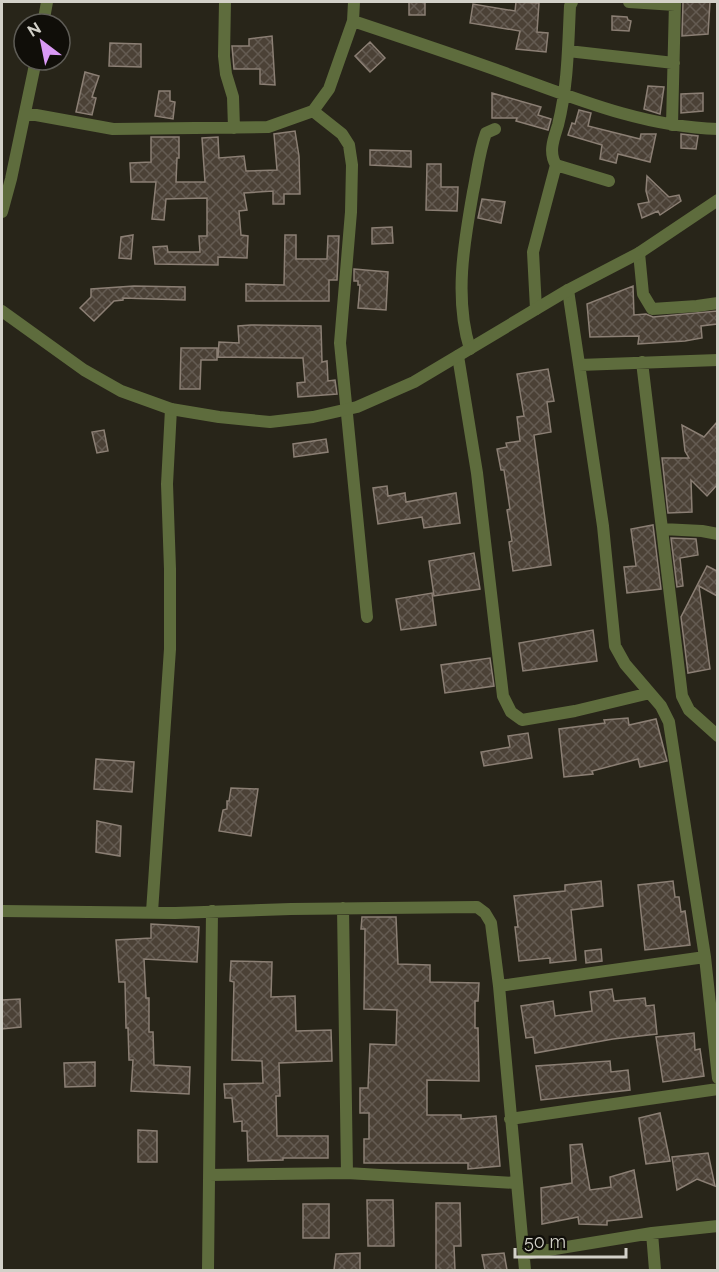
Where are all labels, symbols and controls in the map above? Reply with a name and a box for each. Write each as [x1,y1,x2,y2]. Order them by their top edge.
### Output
north arrow [12,12,72,72]
text: N [24,18,45,41]
scale bar [515,1221,626,1259]
text: 50 m [524,1231,566,1252]

